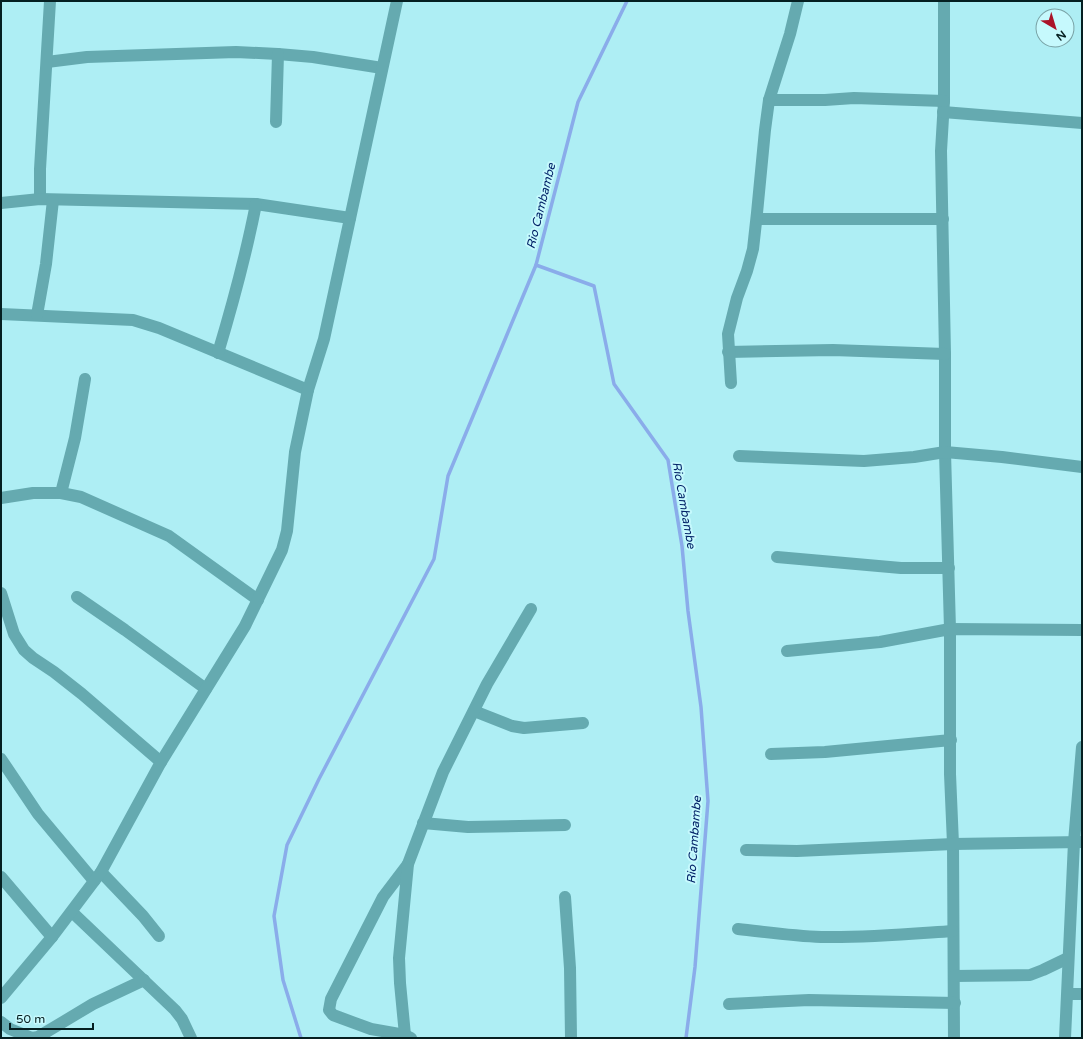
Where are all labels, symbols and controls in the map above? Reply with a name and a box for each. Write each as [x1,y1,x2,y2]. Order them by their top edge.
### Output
north arrow [1035,8,1075,48]
text: N [1053,28,1068,43]
water label: Rio Cambambe [524,161,559,250]
water label: Rio Cambambe [669,461,699,551]
water label: Rio Cambambe [684,795,704,884]
scale bar [10,1005,93,1031]
text: 50 m [16,1012,45,1026]

